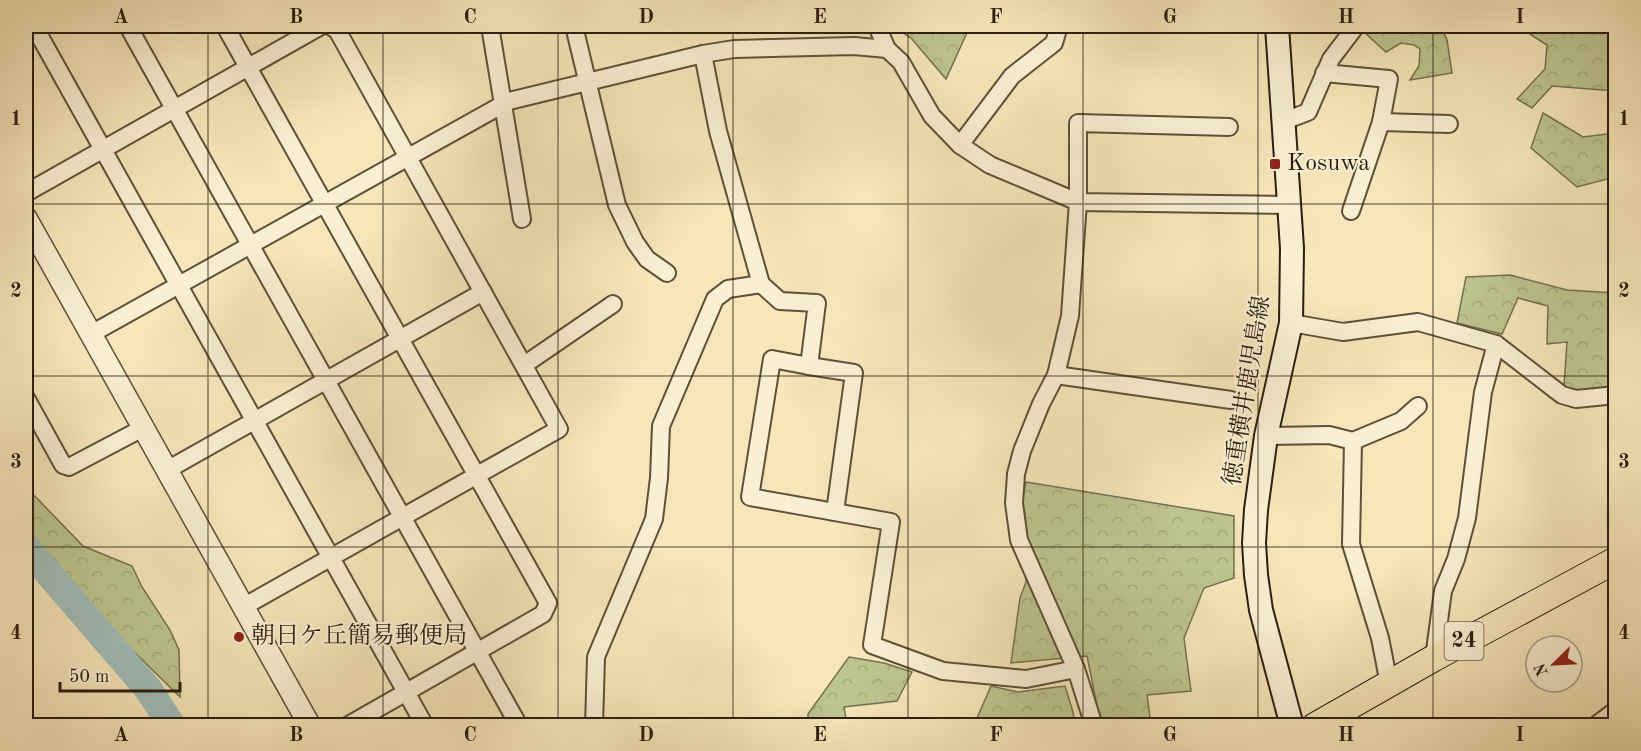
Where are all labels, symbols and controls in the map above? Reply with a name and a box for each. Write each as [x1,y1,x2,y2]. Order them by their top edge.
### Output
text: A [113,8,129,28]
text: B [289,8,303,28]
text: C [463,8,477,28]
text: D [638,8,654,28]
text: E [813,8,827,28]
text: F [989,8,1003,28]
text: G [1163,8,1177,28]
text: H [1338,8,1354,28]
text: I [1516,8,1524,28]
text: 1 [10,110,22,130]
text: 1 [1618,110,1630,130]
place label: Kosuwa [1287,152,1370,176]
marker: Kosuwa [1268,157,1282,171]
text: 2 [10,282,22,302]
text: 2 [1618,282,1630,302]
street label: 徳重横井鹿児島線 [1218,294,1275,488]
text: 3 [10,453,22,473]
text: 3 [1618,453,1630,473]
place label: 朝日ケ丘簡易郵便局 [251,622,467,649]
road number: 24 [1444,622,1484,660]
text: 4 [10,624,22,644]
text: 4 [1618,624,1630,644]
marker: 朝日ケ丘簡易郵便局 [232,630,246,644]
north arrow [1524,634,1584,694]
scale bar [60,655,180,693]
text: N [1532,660,1552,678]
text: 50 m [69,668,109,686]
text: A [113,726,129,746]
text: B [289,726,303,746]
text: C [463,726,477,746]
text: D [638,726,654,746]
text: E [813,726,827,746]
text: F [989,726,1003,746]
text: G [1163,726,1177,746]
text: H [1338,726,1354,746]
text: I [1516,726,1524,746]

